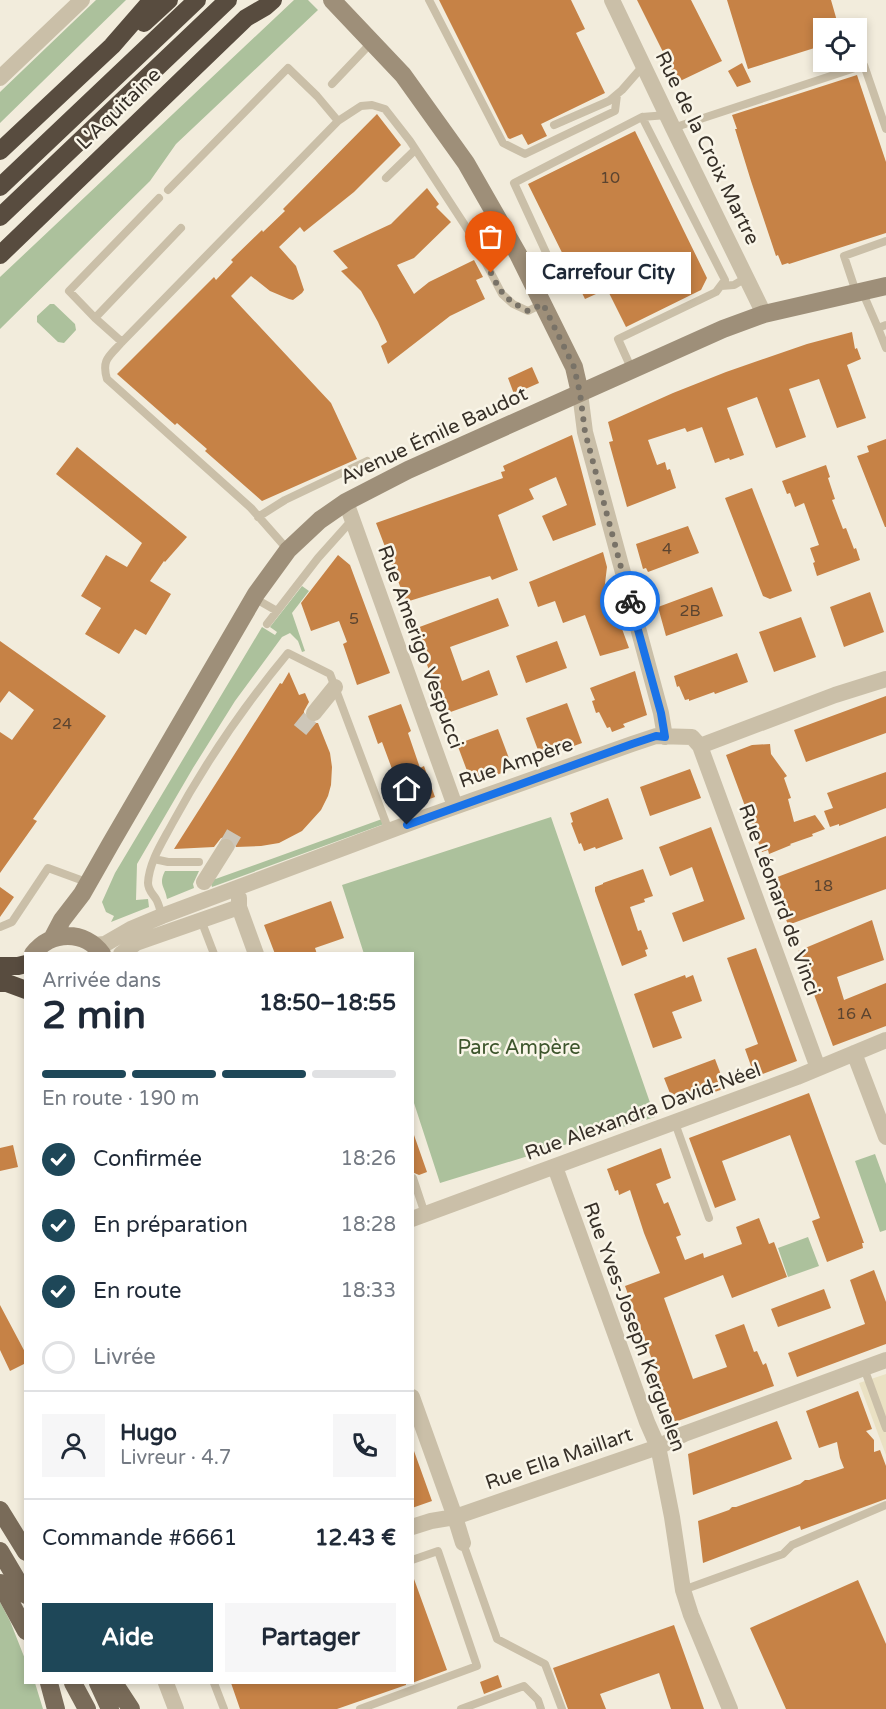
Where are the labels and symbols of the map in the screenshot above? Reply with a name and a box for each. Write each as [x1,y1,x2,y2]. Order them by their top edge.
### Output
street label: Rue de la Croix Martre [650,47,764,249]
street label: L'Aquitaine [72,63,166,155]
house number: 10 [600,168,620,188]
pin [465,211,516,273]
callout: Carrefour City [527,252,692,294]
street label: Avenue Émile Baudot [336,381,532,490]
house number: 4 [662,539,672,559]
street label: Rue Amerigo Vespucci [372,542,468,752]
courier [600,571,660,631]
house number: 2B [679,601,701,621]
house number: 5 [349,609,359,629]
house number: 24 [52,714,72,734]
street label: Rue Ampère [456,732,576,794]
pin [381,763,432,825]
street label: Rue Léonard de Vinci [733,801,825,999]
house number: 18 [813,876,833,896]
house number: 16 A [836,1004,872,1024]
park label: Parc Ampère [457,1036,581,1060]
street label: Rue Alexandra David-Néel [522,1058,764,1166]
street label: Rue Yves-Joseph Kerguelen [578,1199,690,1455]
street label: Rue Ella Maillart [482,1422,636,1495]

